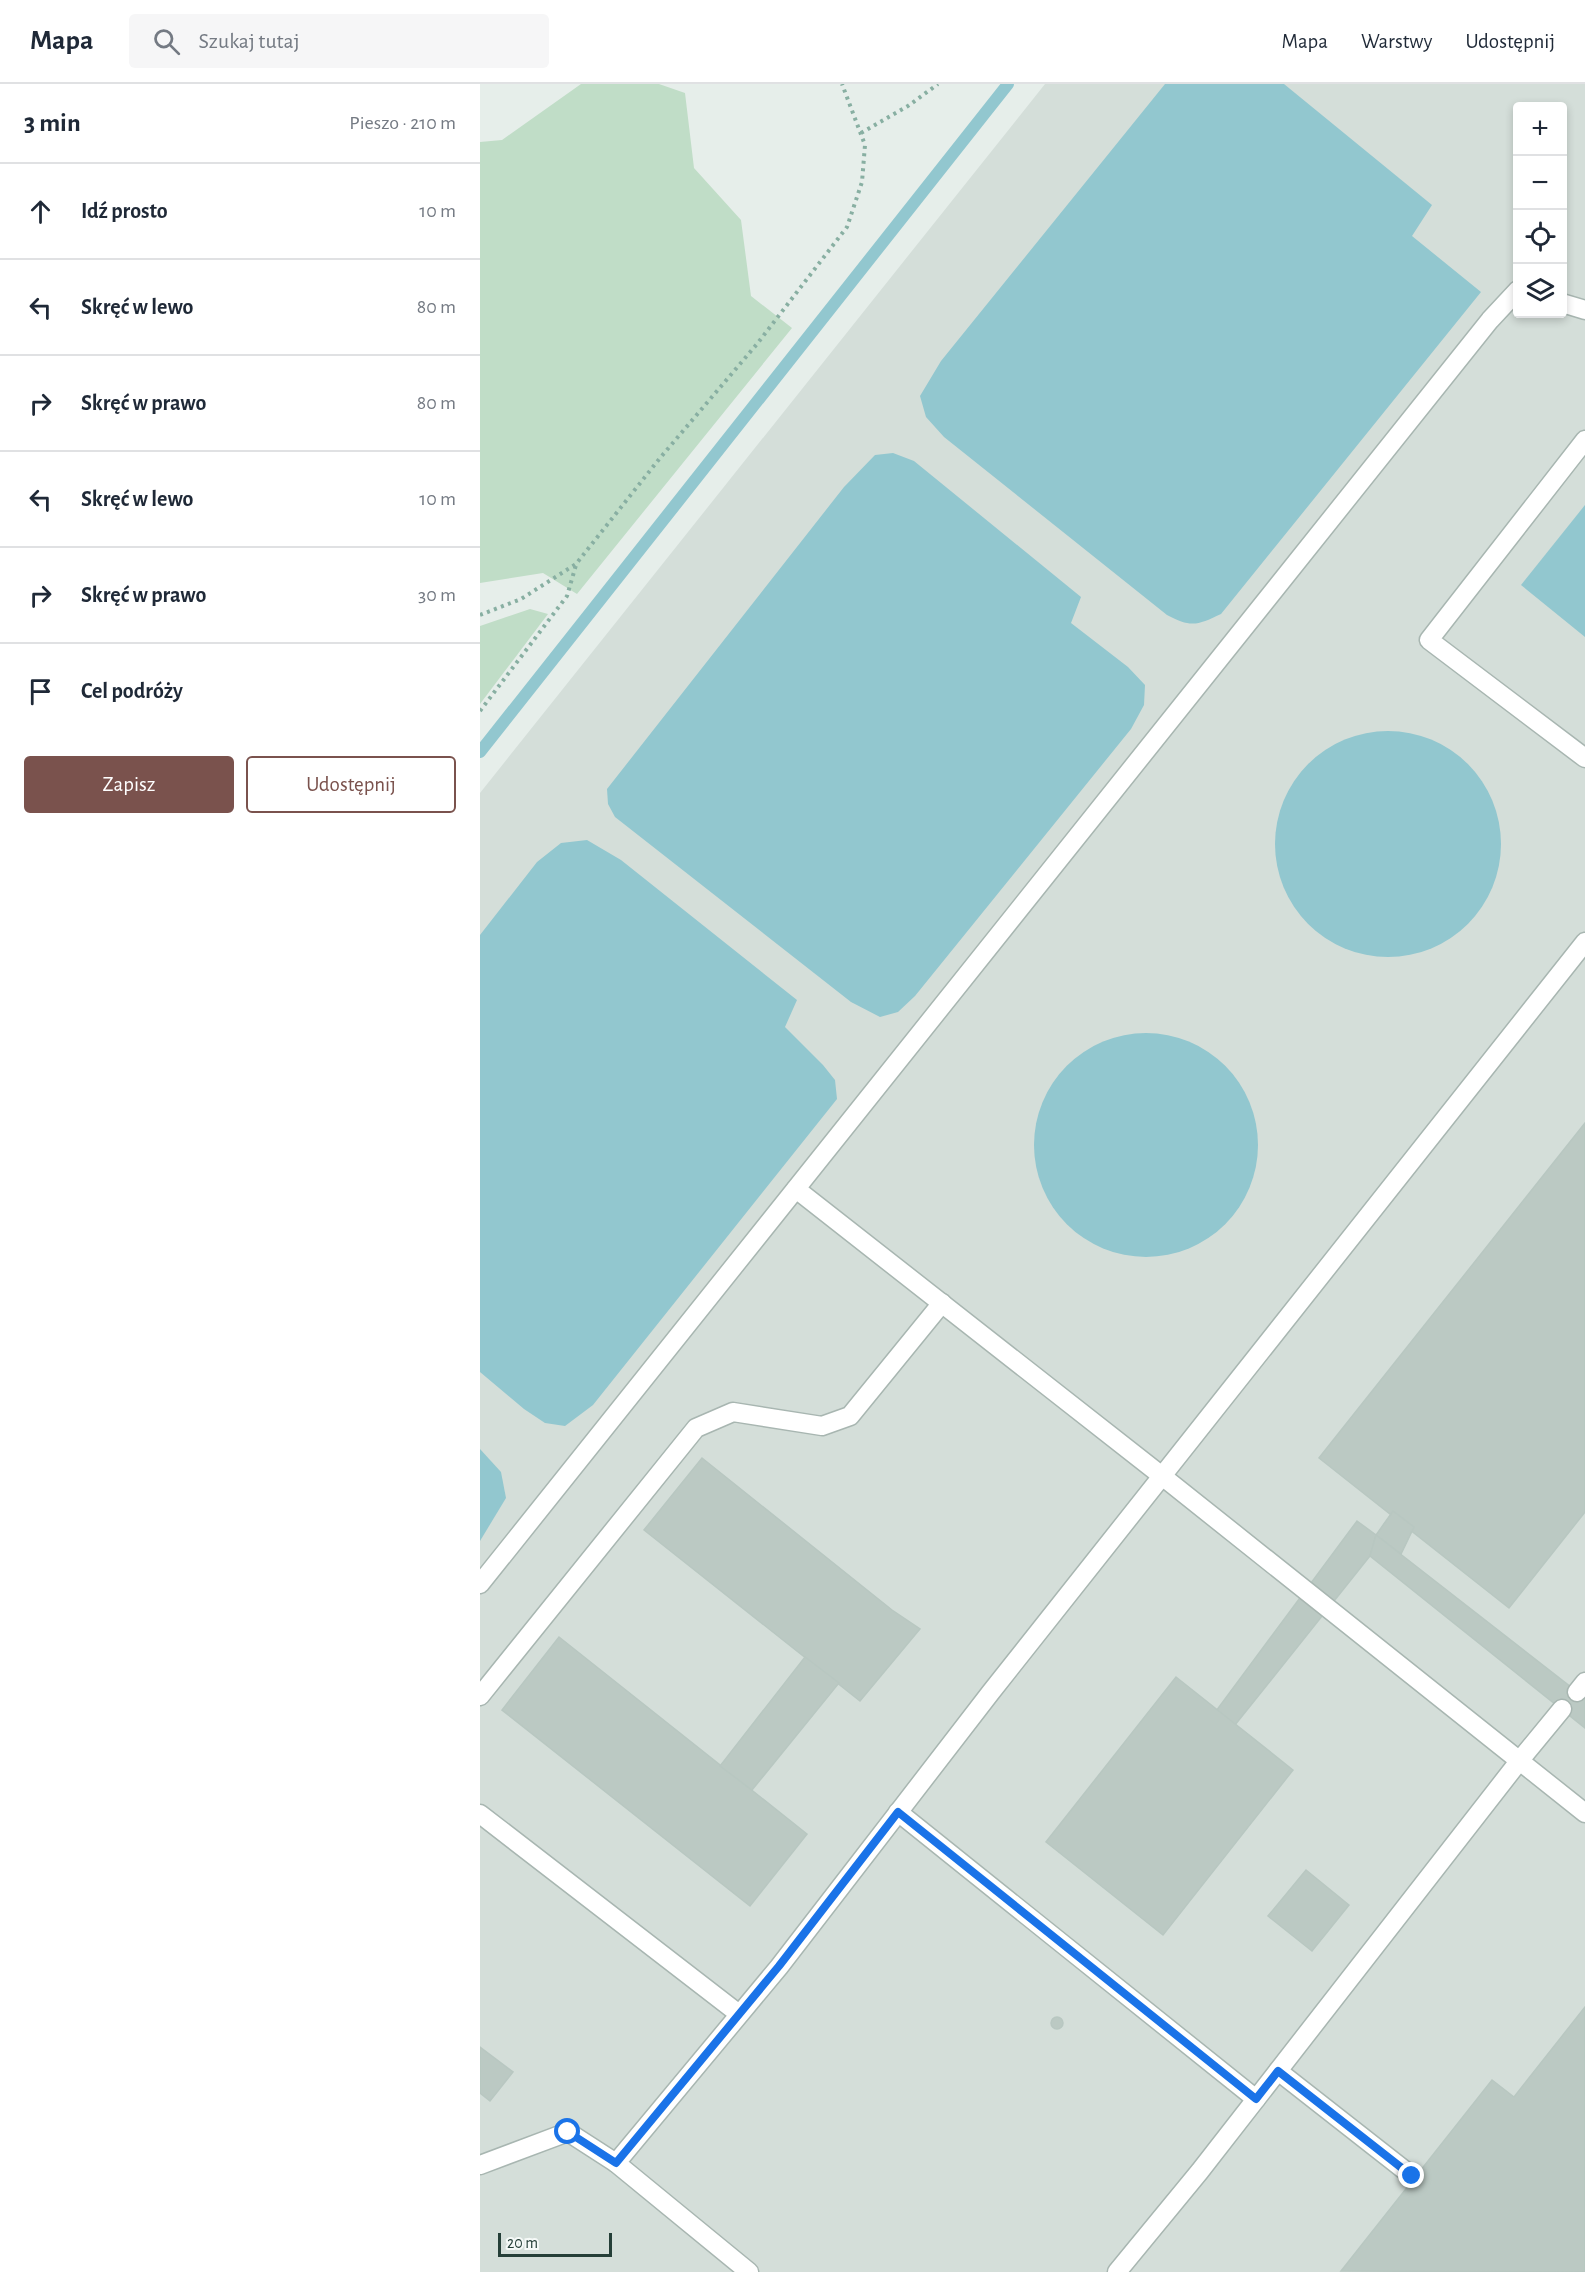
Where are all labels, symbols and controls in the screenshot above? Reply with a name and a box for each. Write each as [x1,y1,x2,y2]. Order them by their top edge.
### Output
search box [129,14,549,68]
icon: search [150,25,183,58]
text: Mapa [30,27,93,55]
text: Szukaj tutaj [198,30,300,52]
text: Mapa [1282,31,1328,52]
text: Warstwy [1361,31,1432,52]
text: Udostępnij [1465,31,1555,52]
map controls [1513,102,1567,318]
button: + [1513,102,1567,156]
text: 3 min [24,110,81,136]
text: Pieszo · 210 m [349,113,456,133]
button: − [1513,156,1567,210]
icon: ahead [24,195,57,228]
text: Idź prosto [81,200,168,222]
text: 10 m [419,201,456,221]
button: locate [1513,210,1567,264]
button: layers [1513,264,1567,318]
icon: left [24,291,57,324]
text: Skręć w lewo [81,296,193,318]
text: 80 m [417,297,456,317]
icon: right [24,387,57,420]
text: Skręć w prawo [81,392,206,414]
text: 80 m [417,393,456,413]
icon: left [24,483,57,516]
text: Skręć w lewo [81,488,193,510]
text: 10 m [419,489,456,509]
icon: right [24,579,57,612]
text: Skręć w prawo [81,584,206,606]
text: 30 m [418,585,456,605]
icon: arrive [24,675,57,708]
text: Cel podróży [81,680,183,702]
button: Zapisz [24,756,234,813]
button: Udostępnij [246,756,456,813]
route start [554,2118,580,2144]
route end [1398,2162,1424,2188]
scale bar [498,2230,612,2258]
text: 20 m [507,2235,538,2251]

